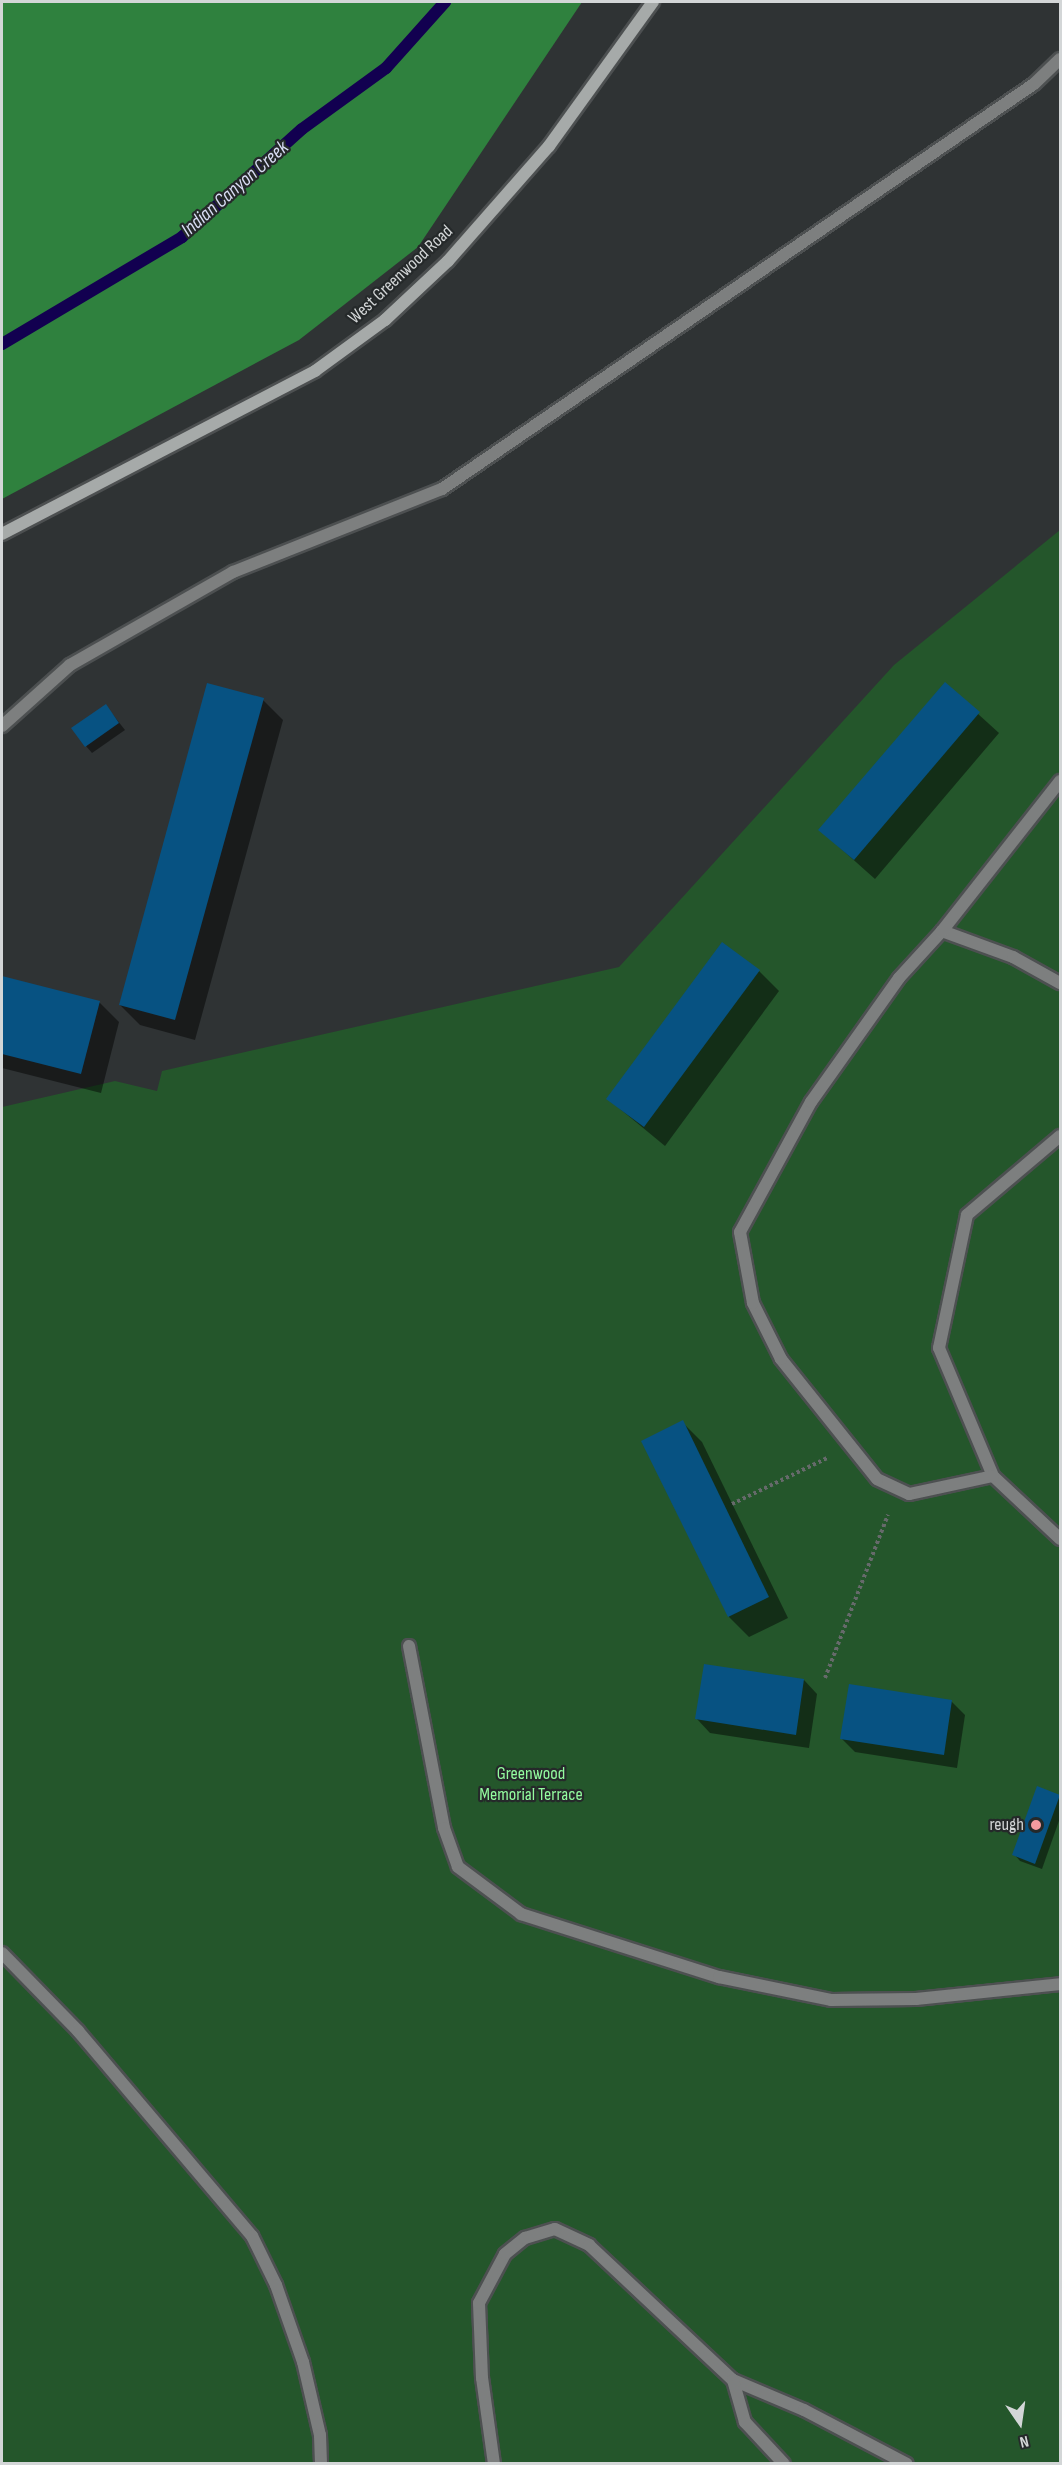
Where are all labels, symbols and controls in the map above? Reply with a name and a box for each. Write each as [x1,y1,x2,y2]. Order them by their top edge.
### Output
water label: Indian Canyon Creek [176,136,294,242]
street label: West Greenwood Road [344,221,458,329]
park label: Greenwood Memorial Terrace [479,1764,583,1806]
place label: reugh [989,1814,1024,1836]
marker: reugh [1029,1818,1043,1832]
north arrow [990,2393,1050,2453]
text: N [1018,2431,1030,2451]

